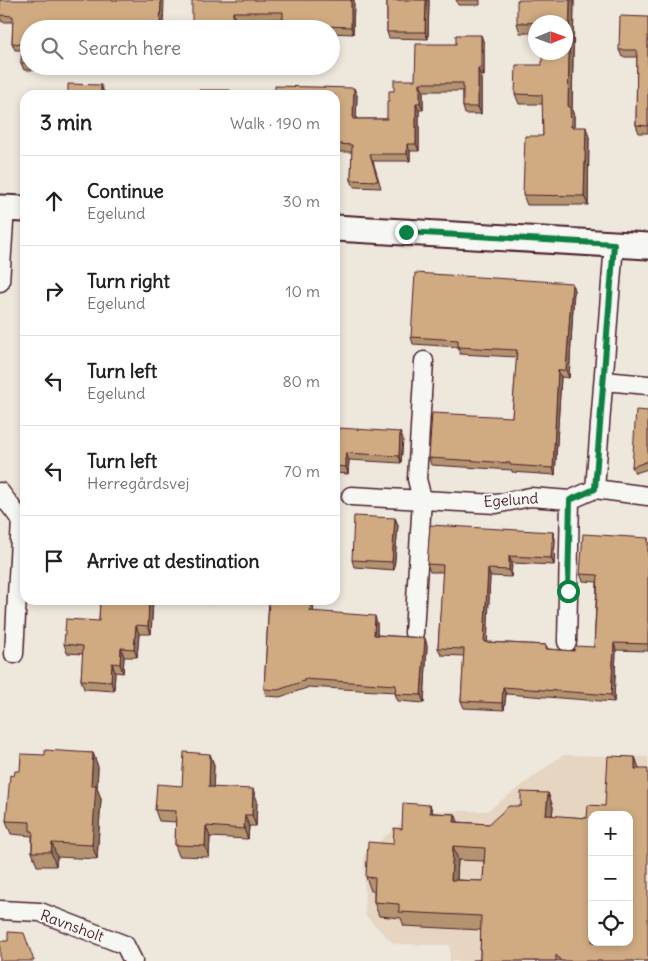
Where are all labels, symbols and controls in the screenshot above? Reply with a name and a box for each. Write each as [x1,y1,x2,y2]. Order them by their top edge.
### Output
north arrow [528,15,573,60]
search box [20,20,340,75]
icon: search [38,34,66,62]
text: Search here [78,36,181,60]
text: 3 min [40,109,92,136]
text: Walk · 190 m [230,113,320,133]
text: Continue [87,179,164,203]
icon: ahead [40,187,68,215]
text: 30 m [283,191,320,211]
text: Egelund [87,203,145,223]
route end [395,221,418,244]
text: Turn right [87,269,170,293]
icon: right [40,277,68,305]
text: 10 m [285,281,320,301]
text: Egelund [87,293,145,313]
text: Turn left [87,359,157,383]
icon: left [40,367,68,395]
text: 80 m [282,371,320,391]
text: Egelund [87,383,145,403]
text: Turn left [87,449,157,473]
icon: left [40,457,68,485]
text: 70 m [284,461,320,481]
text: Herregårdsvej [87,473,189,493]
street label: Egelund [483,488,539,511]
icon: arrive [40,547,68,575]
text: Arrive at destination [87,549,260,573]
route start [557,580,580,603]
map controls [588,811,633,946]
button: + [588,811,633,856]
button: − [588,856,633,901]
button: locate [588,901,633,946]
street label: Ravnsholt [38,905,107,946]

